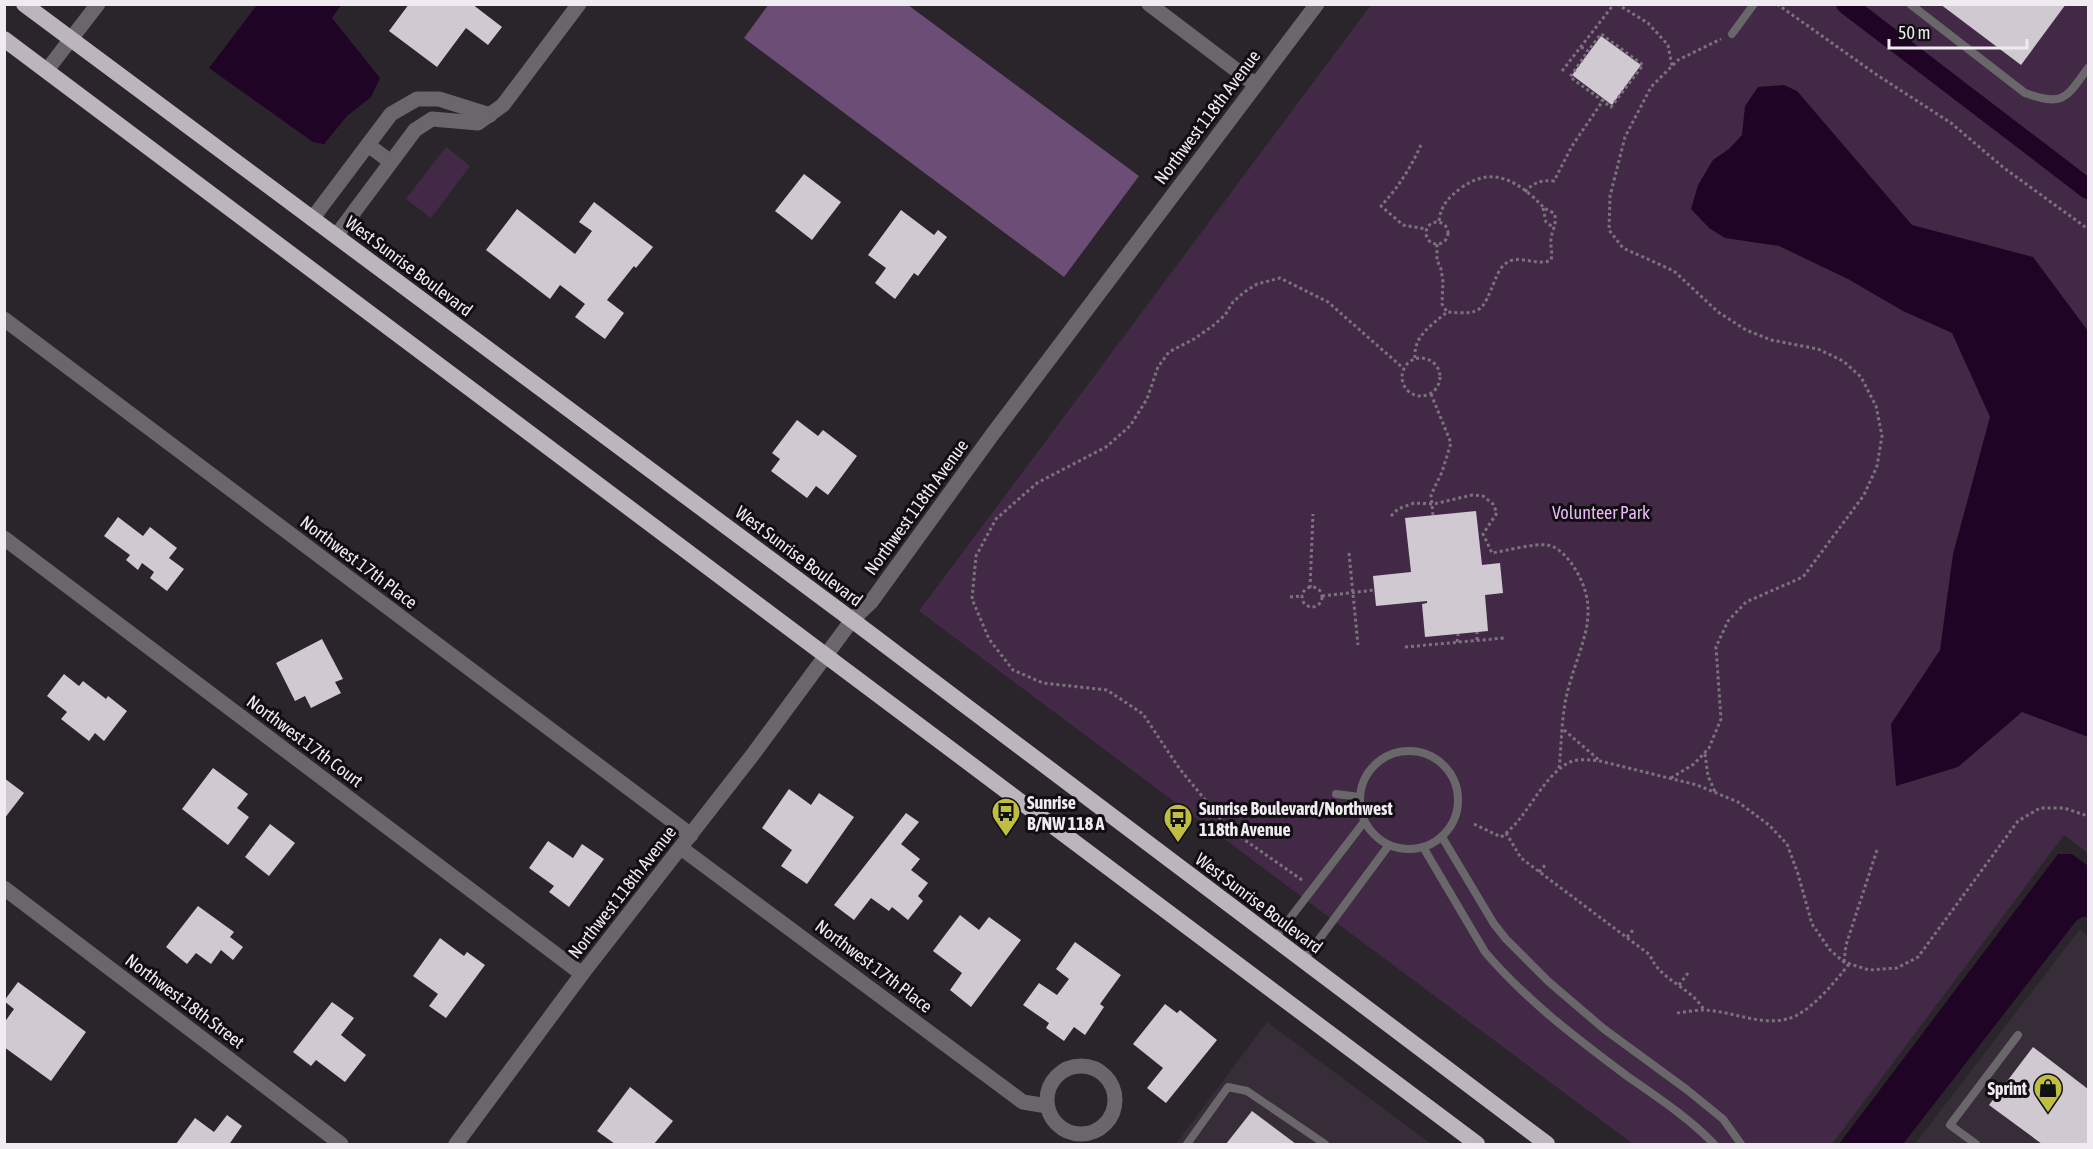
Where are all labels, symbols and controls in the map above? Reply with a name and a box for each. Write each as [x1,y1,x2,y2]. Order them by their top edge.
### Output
scale bar [1889,12,2027,50]
text: 50 m [1898,22,1930,43]
street label: Northwest 118th Avenue [1150,46,1264,188]
street label: West Sunrise Boulevard [341,211,477,321]
street label: Northwest 118th Avenue [860,435,972,579]
street label: West Sunrise Boulevard [731,501,867,611]
park label: Volunteer Park [1552,502,1650,523]
street label: Northwest 17th Place [296,511,422,613]
street label: Northwest 17th Court [243,691,367,791]
place label: Sunrise B/NW 118 A [1027,792,1105,834]
bus stop icon: Sunrise B/NW 118 A [990,796,1022,838]
place label: Sunrise Boulevard/Northwest 118th Avenue [1199,798,1393,840]
bus stop icon: Sunrise Boulevard/Northwest 118th Avenue [1162,802,1194,844]
street label: Northwest 118th Avenue [564,822,680,962]
street label: West Sunrise Boulevard [1191,848,1327,958]
street label: Northwest 17th Place [811,915,937,1017]
street label: Northwest 18th Street [121,949,249,1053]
shop icon: Sprint [2032,1072,2064,1114]
place label: Sprint [1988,1078,2028,1099]

